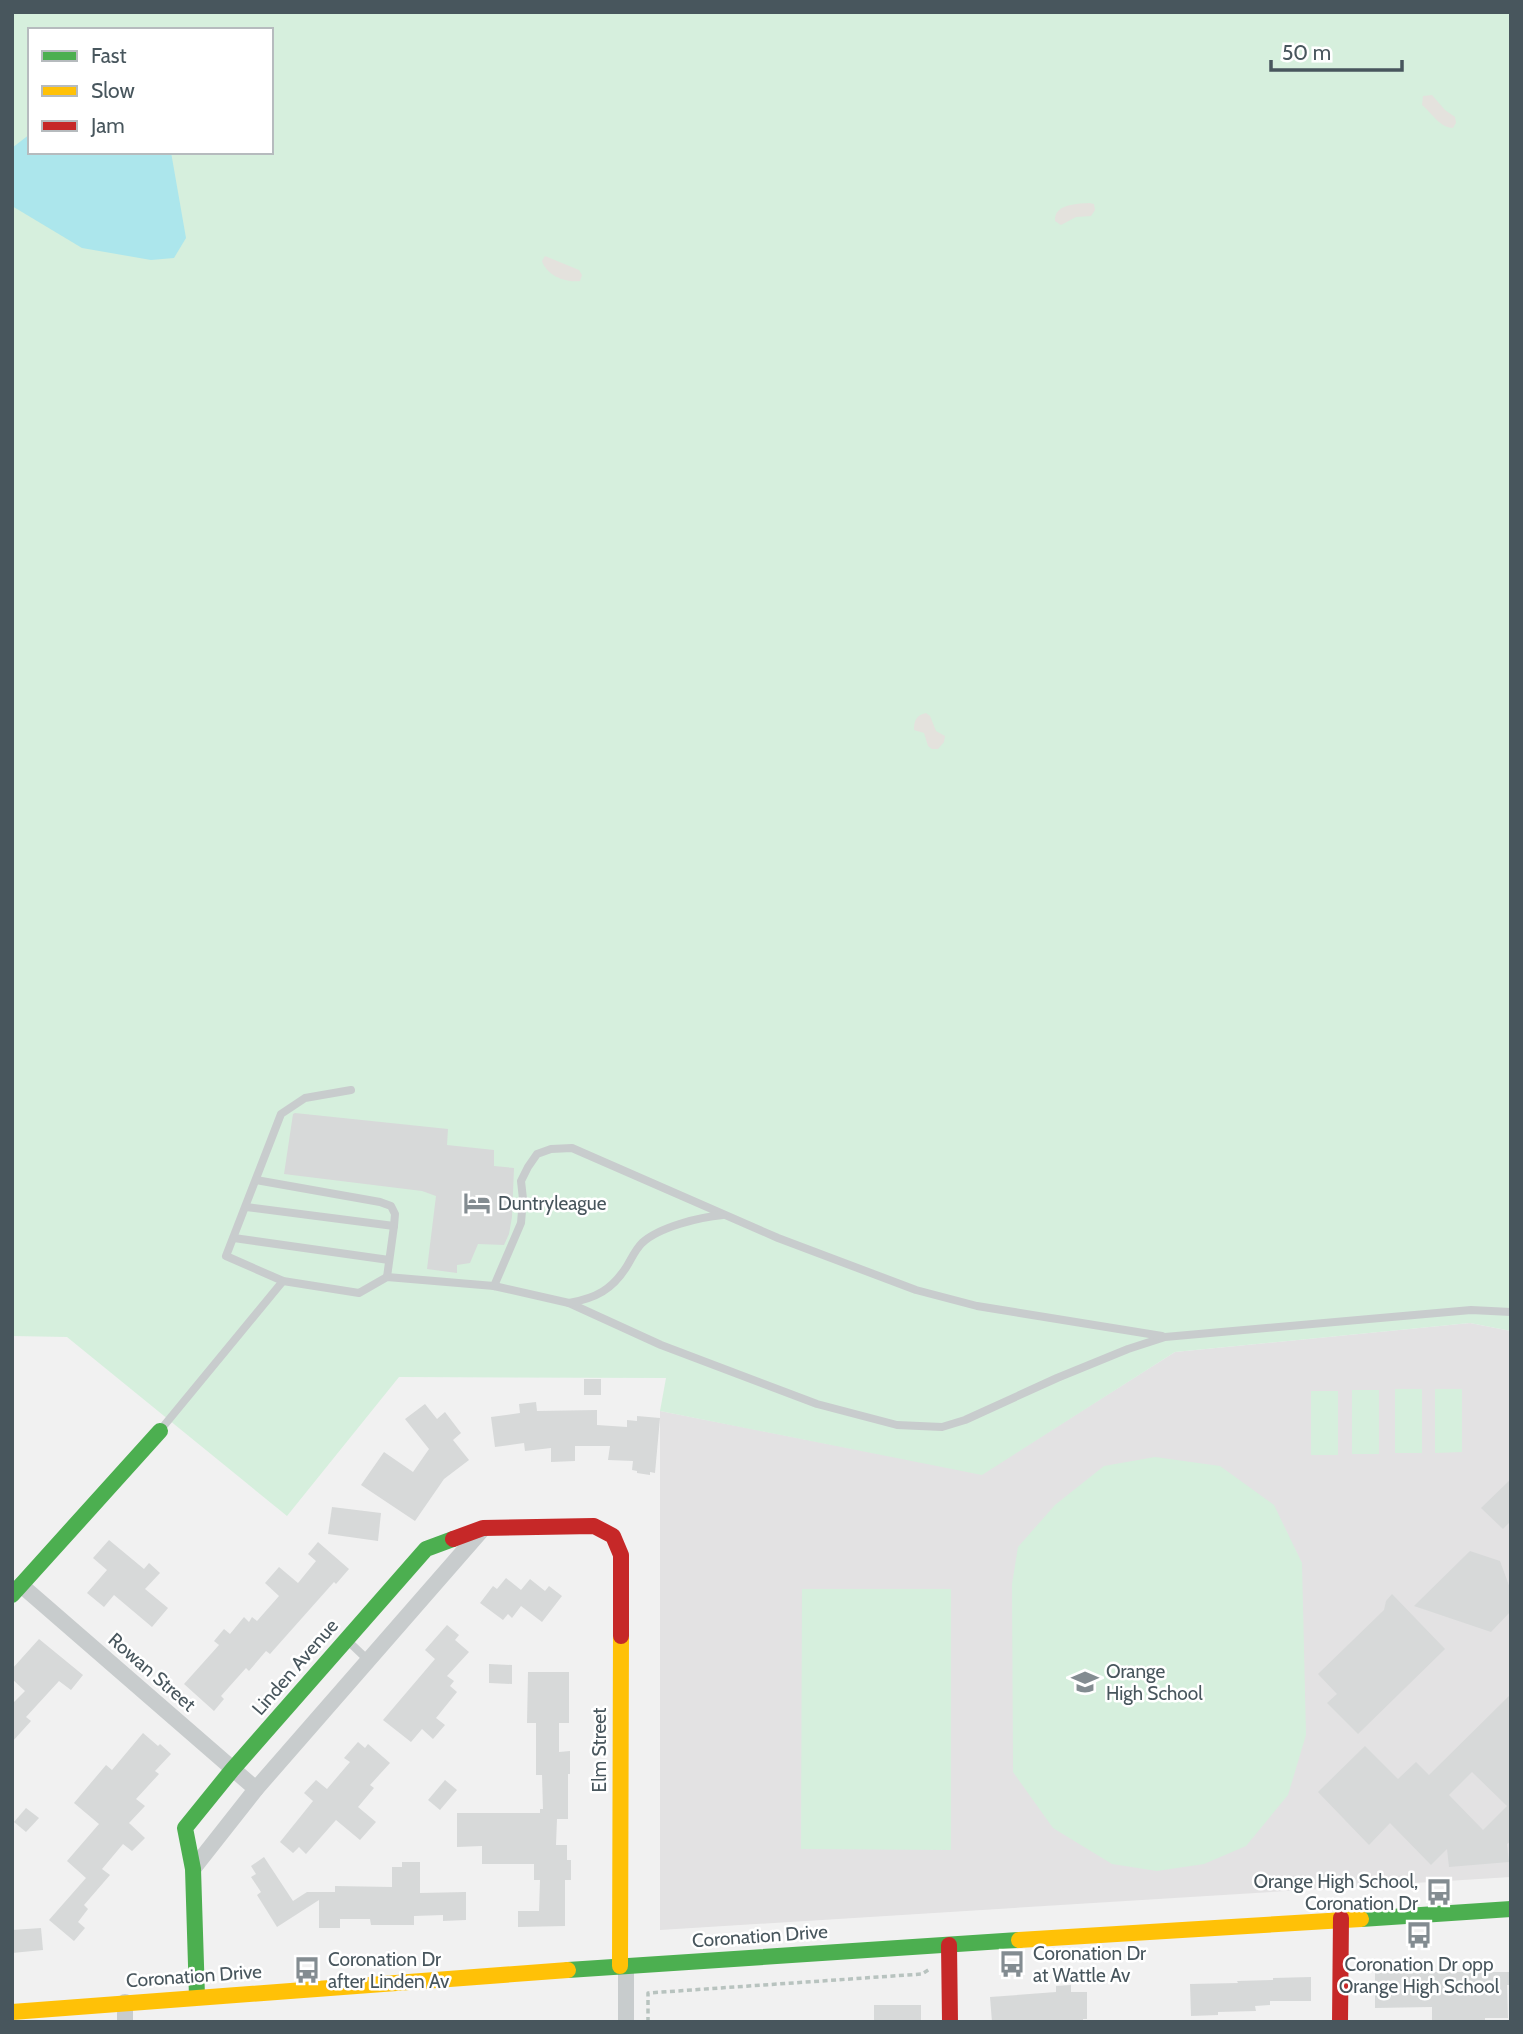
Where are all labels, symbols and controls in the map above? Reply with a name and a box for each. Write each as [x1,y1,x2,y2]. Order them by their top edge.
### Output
legend [28,28,273,154]
scale bar [1271,28,1402,72]
text: 50 m [1282,40,1331,65]
text: Fast [91,43,127,68]
text: Slow [91,78,135,103]
text: Jam [90,113,125,138]
hotel icon: Duntryleague [462,1188,492,1218]
place label: Duntryleague [498,1192,607,1215]
street label: Linden Avenue [247,1614,343,1720]
street label: Rowan Street [104,1628,201,1716]
place label: Orange High School [1106,1660,1203,1705]
school or university icon: Orange High School [1070,1667,1100,1697]
street label: Elm Street [588,1707,611,1792]
place label: Orange High School, Coronation Dr [1254,1870,1418,1915]
bus stop icon: Orange High School, Coronation Dr [1424,1877,1454,1907]
street label: Coronation Drive [691,1920,829,1952]
bus stop icon: Coronation Dr opp Orange High School [1404,1920,1434,1950]
place label: Coronation Dr at Wattle Av [1033,1942,1146,1987]
place label: Coronation Dr after Linden Av [328,1948,450,1993]
bus stop icon: Coronation Dr at Wattle Av [997,1949,1027,1979]
place label: Coronation Dr opp Orange High School [1339,1953,1500,1998]
bus stop icon: Coronation Dr after Linden Av [292,1955,322,1985]
street label: Coronation Drive [125,1960,263,1992]

